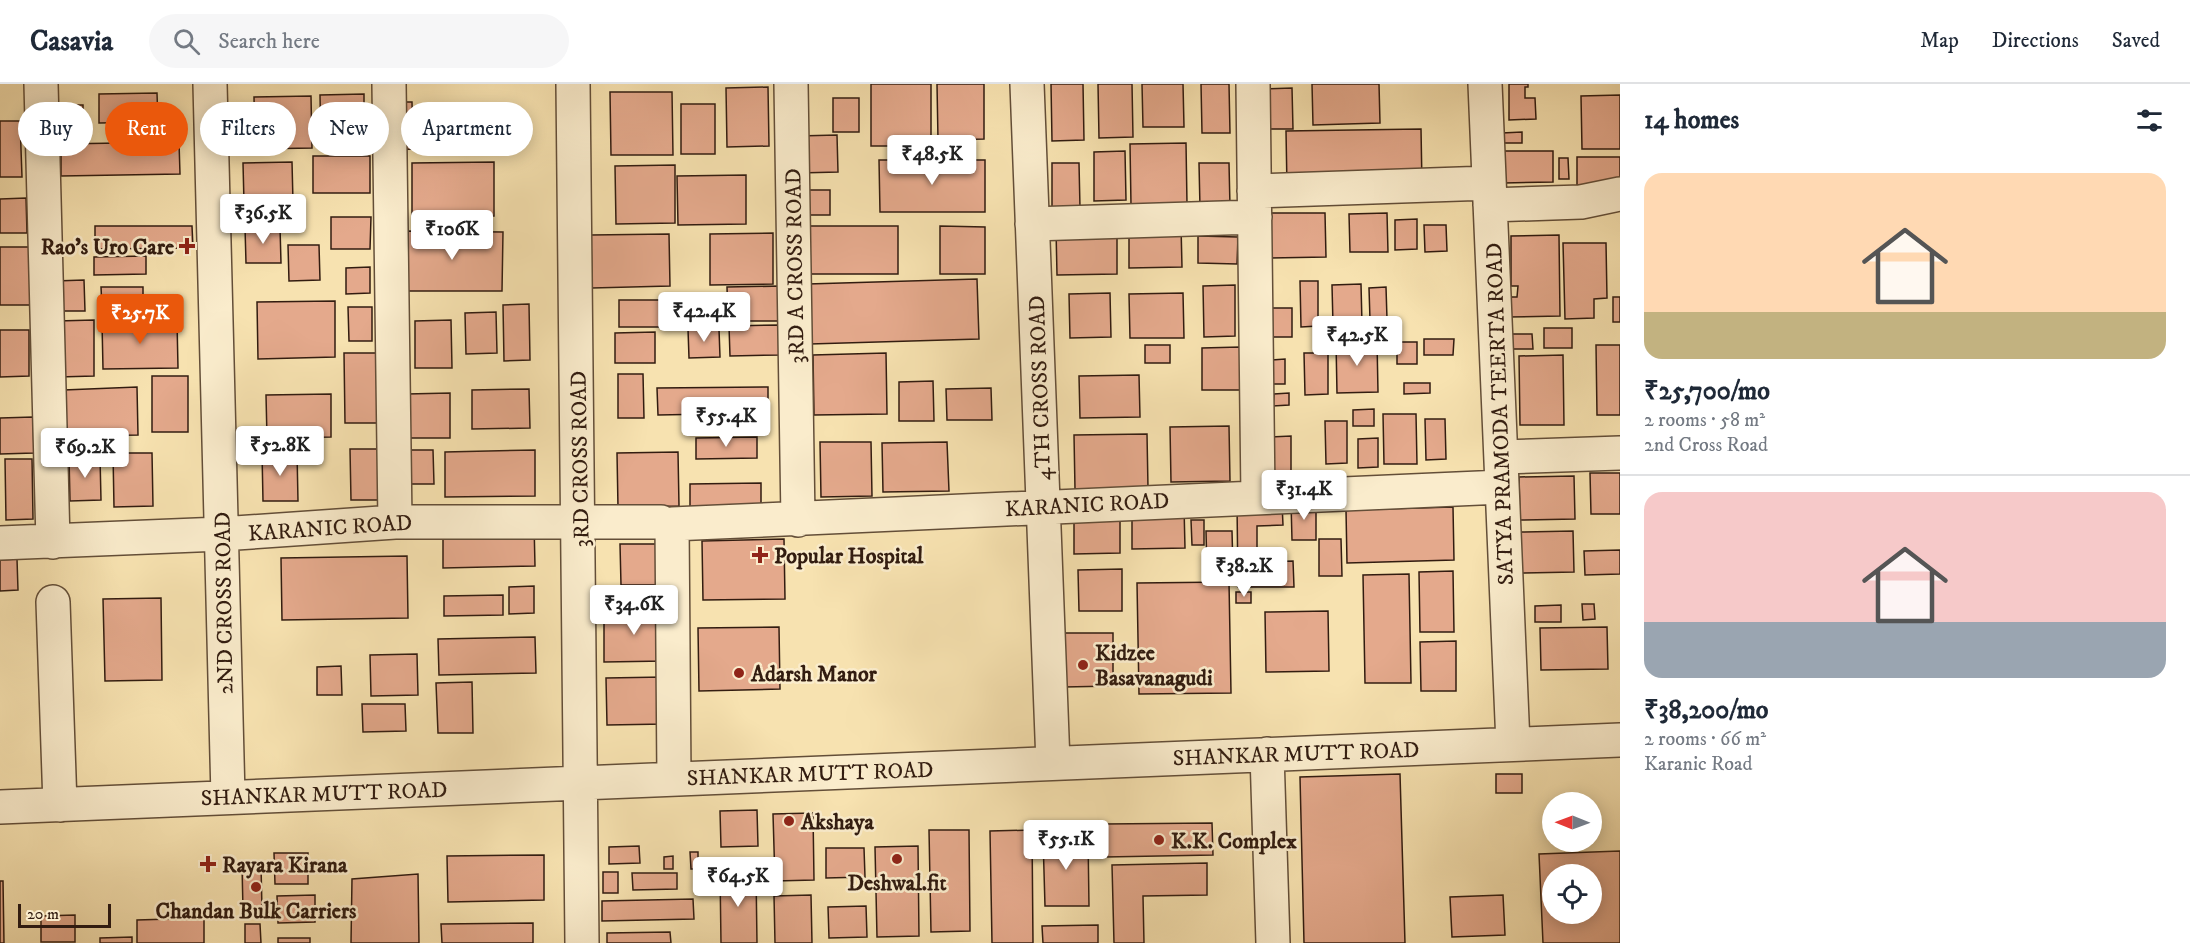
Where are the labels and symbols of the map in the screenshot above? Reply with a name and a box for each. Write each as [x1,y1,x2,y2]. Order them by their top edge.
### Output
pin: ₹48.5K [883,135,981,186]
street label: 3RD A CROSS ROAD [780,168,811,364]
pin: ₹36.5K [214,194,312,245]
pin: ₹106K [410,210,494,261]
place label: Rao's Uro Care [41,234,174,261]
marker: Rao's Uro Care [178,237,196,255]
street label: SATYA PRAMODA TEERTA ROAD [1481,242,1520,586]
pin: ₹42.4K [655,292,753,343]
pin: ₹25.7K [91,294,189,345]
street label: 4TH CROSS ROAD [1024,295,1057,481]
pin: ₹42.5K [1308,316,1406,367]
street label: 3RD CROSS ROAD [565,370,596,548]
pin: ₹55.4K [677,397,775,448]
pin: ₹52.8K [231,426,329,477]
pin: ₹69.2K [36,428,134,479]
pin: ₹31.4K [1255,470,1353,521]
street label: KARANIC ROAD [1004,488,1170,523]
street label: KARANIC ROAD [247,509,413,548]
street label: 2ND CROSS ROAD [209,511,240,695]
place label: Popular Hospital [774,543,924,570]
marker: Popular Hospital [751,546,769,564]
pin: ₹38.2K [1195,547,1293,598]
pin: ₹34.6K [585,585,683,636]
place label: Kidzee Basavanagudi [1095,640,1213,692]
marker: Kidzee Basavanagudi [1076,658,1090,672]
place label: Adarsh Manor [750,661,878,688]
marker: Adarsh Manor [732,666,746,680]
street label: SHANKAR MUTT ROAD [1172,737,1420,772]
street label: SHANKAR MUTT ROAD [686,757,934,792]
street label: SHANKAR MUTT ROAD [200,777,448,812]
north arrow [1542,792,1602,852]
place label: Akshaya [800,809,874,836]
marker: Akshaya [782,814,796,828]
pin: ₹55.1K [1017,820,1115,871]
place label: K.K. Complex [1171,828,1297,855]
marker: K.K. Complex [1152,833,1166,847]
place label: Rayara Kirana [222,852,348,879]
marker: Deshwal.fit [890,852,904,866]
marker: Rayara Kirana [199,855,217,873]
pin: ₹64.5K [689,857,787,908]
place label: Deshwal.fit [848,870,946,897]
marker: Chandan Bulk Carriers [249,880,263,894]
place label: Chandan Bulk Carriers [156,898,357,925]
scale bar [18,901,111,928]

